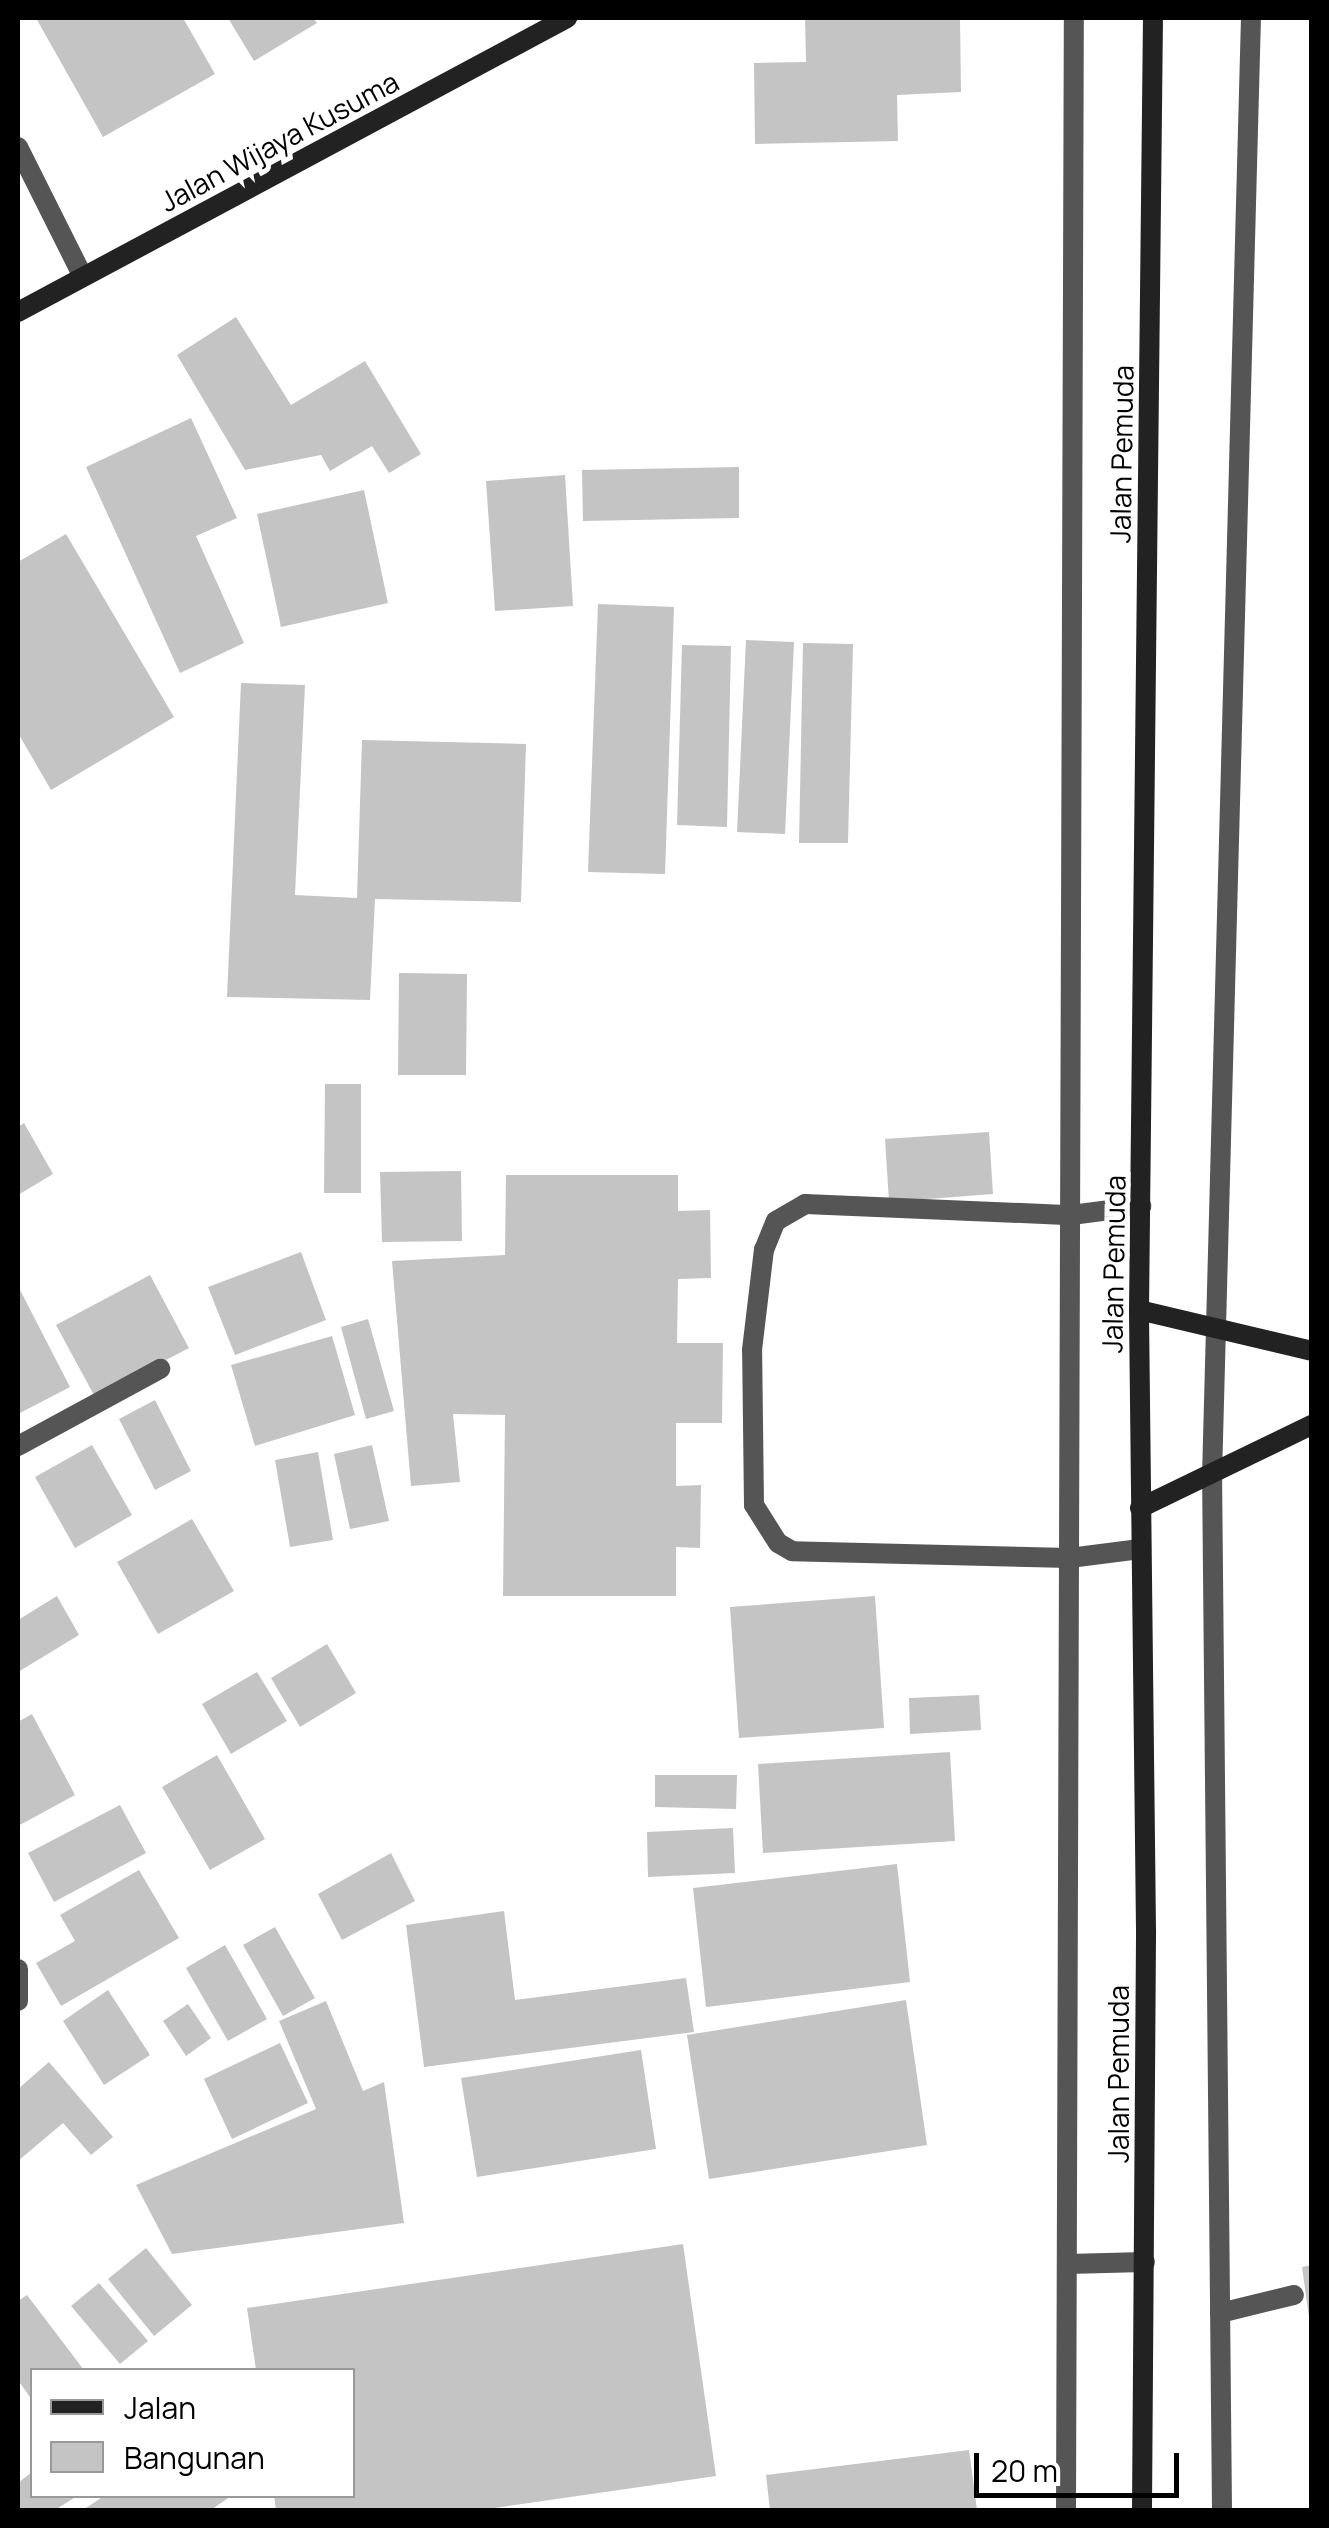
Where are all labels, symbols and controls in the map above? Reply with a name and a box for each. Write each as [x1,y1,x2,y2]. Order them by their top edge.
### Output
street label: Jalan Wijaya Kusuma [154,64,404,218]
street label: Jalan Pemuda [1103,365,1139,543]
street label: Jalan Pemuda [1095,1175,1131,1353]
street label: Jalan Pemuda [1101,1985,1135,2163]
legend [30,2368,355,2498]
text: Jalan [124,2387,196,2428]
scale bar [979,2433,1184,2495]
text: Bangunan [124,2437,265,2478]
text: 20 m [991,2450,1058,2491]

